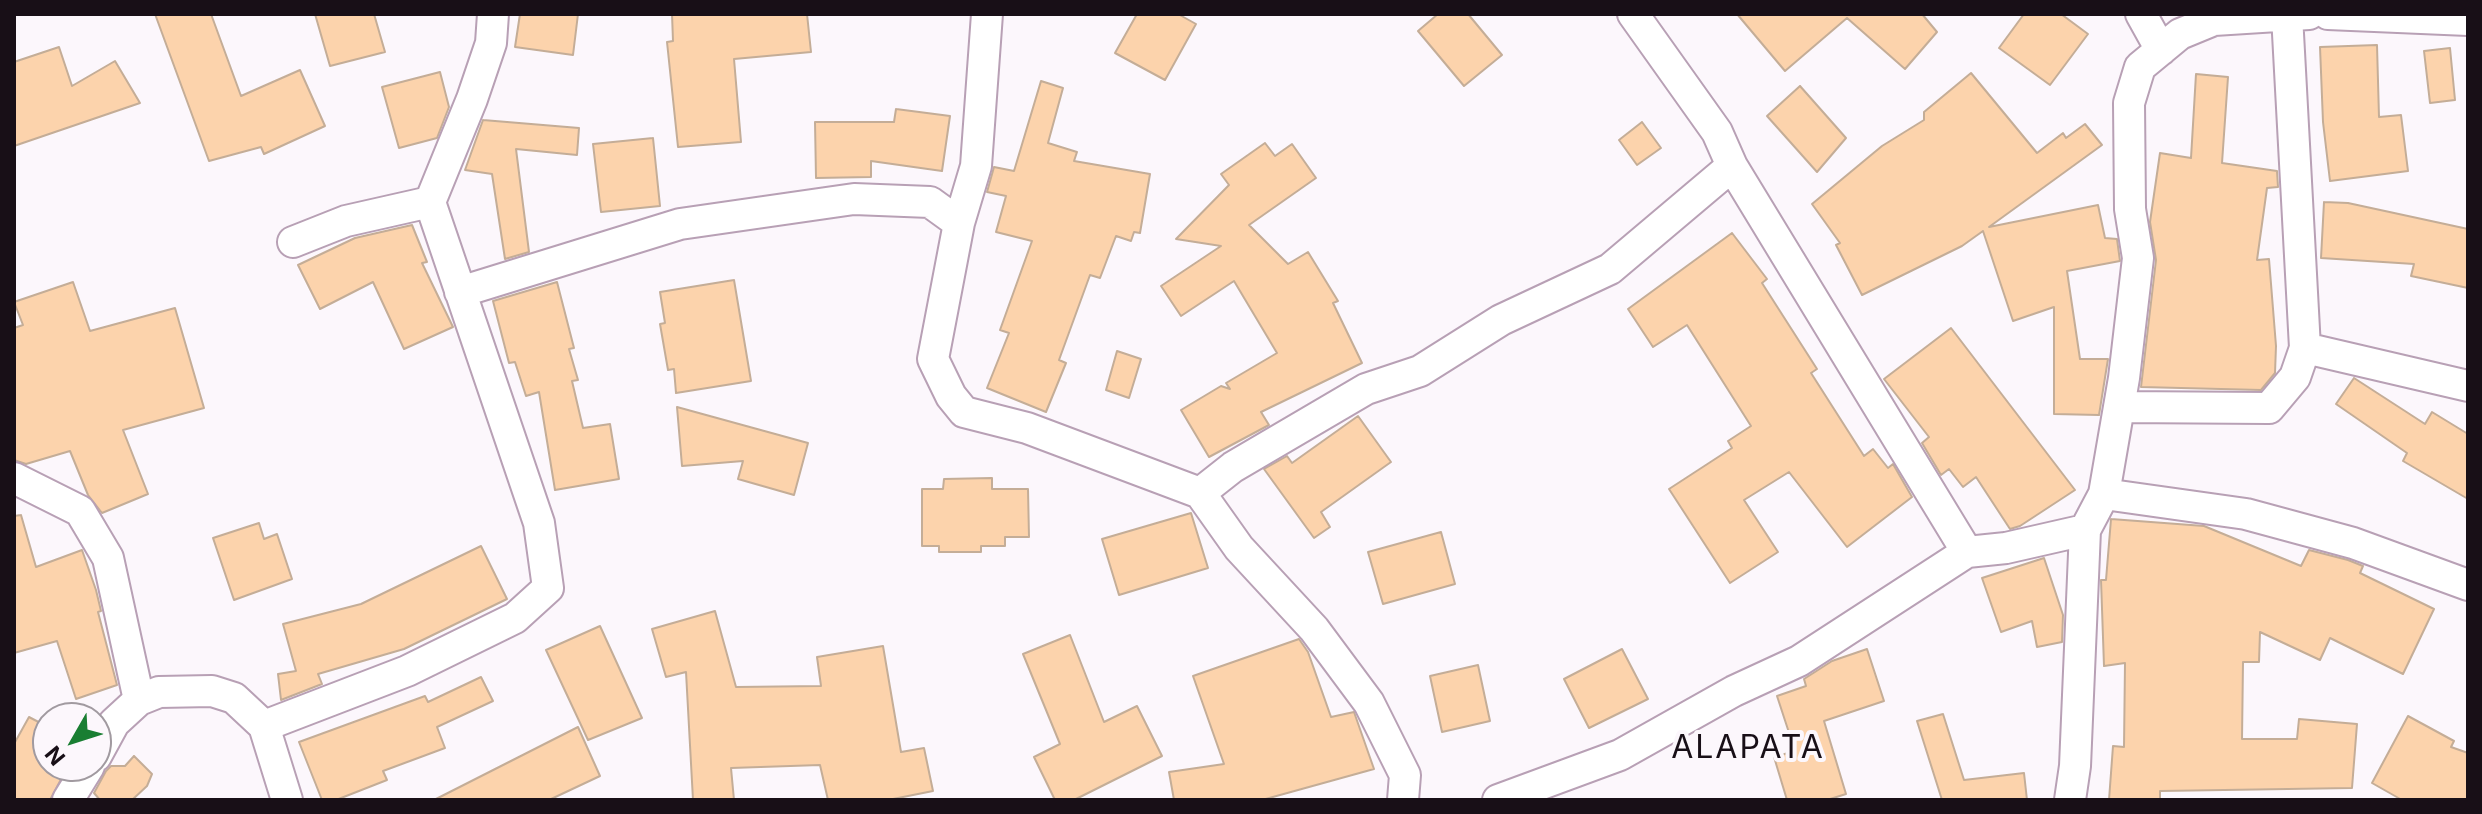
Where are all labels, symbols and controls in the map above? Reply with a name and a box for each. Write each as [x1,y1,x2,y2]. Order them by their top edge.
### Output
north arrow [32,702,112,782]
district label: ALAPATA [1671,729,1825,767]
text: N [40,741,70,771]

